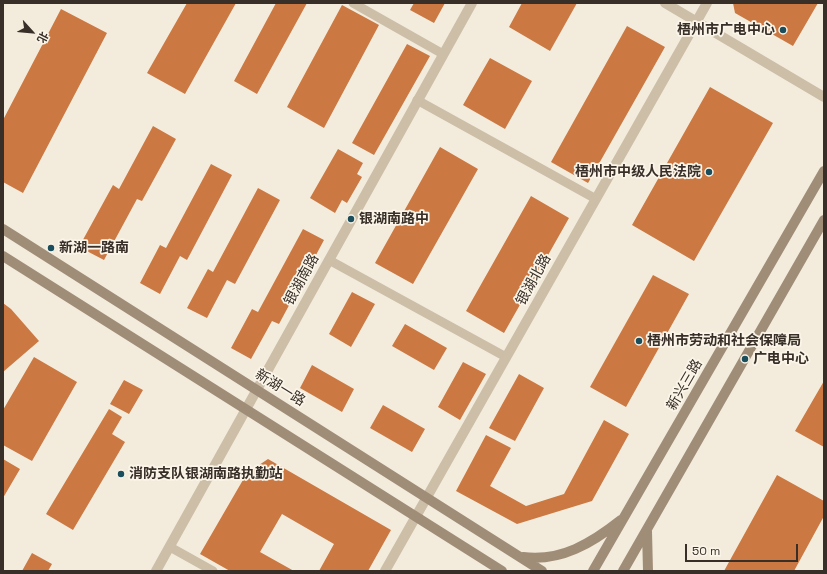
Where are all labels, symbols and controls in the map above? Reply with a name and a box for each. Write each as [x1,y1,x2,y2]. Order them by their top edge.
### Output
north arrow [12,12,52,52]
place label: 梧州市广电中心 [677,22,775,38]
marker: 梧州市广电中心 [778,25,788,35]
text: 北 [34,29,51,46]
place label: 梧州市中级人民法院 [575,164,701,180]
marker: 梧州市中级人民法院 [704,167,714,177]
place label: 银湖南路中 [359,211,429,227]
marker: 银湖南路中 [346,214,356,224]
place label: 新湖一路南 [59,240,129,256]
marker: 新湖一路南 [46,243,56,253]
street label: 银湖南路 [281,251,323,309]
street label: 银湖北路 [513,251,555,309]
place label: 梧州市劳动和社会保障局 [647,333,801,349]
marker: 梧州市劳动和社会保障局 [634,336,644,346]
place label: 广电中心 [753,351,809,367]
marker: 广电中心 [740,354,750,364]
street label: 新兴三路 [664,357,706,413]
street label: 新湖一路 [252,366,308,410]
place label: 消防支队银湖南路执勤站 [129,466,283,482]
marker: 消防支队银湖南路执勤站 [116,469,126,479]
scale bar [687,536,800,562]
text: 50 m [692,543,720,559]

